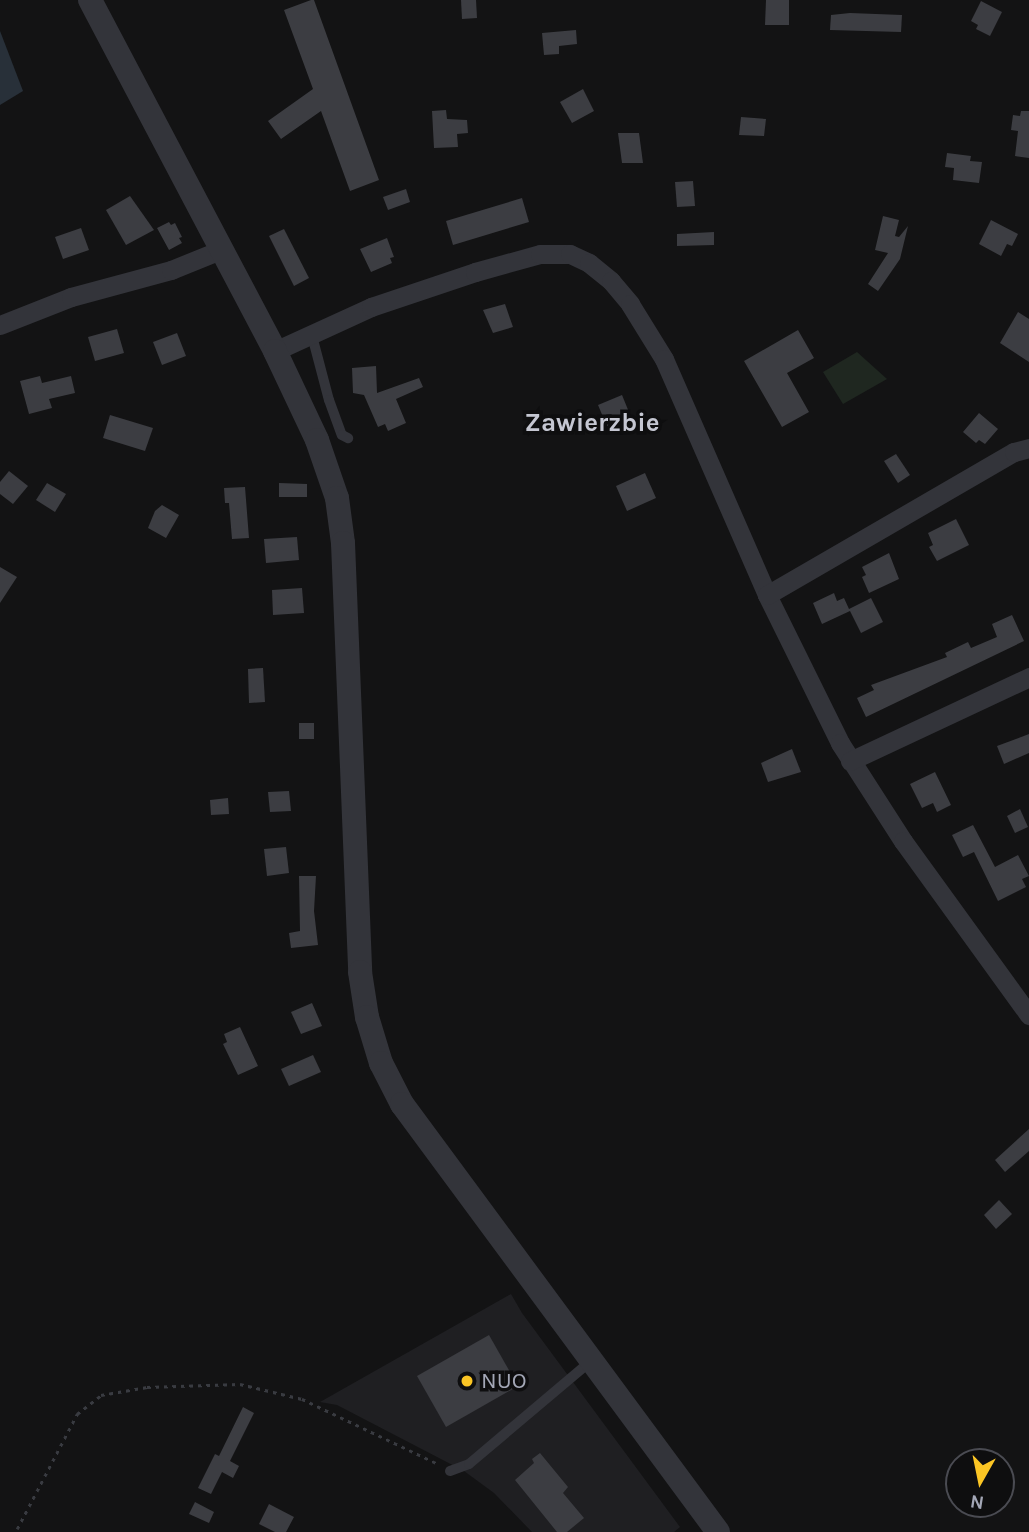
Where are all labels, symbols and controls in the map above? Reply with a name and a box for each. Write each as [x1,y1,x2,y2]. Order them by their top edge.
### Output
district label: Zawierzbie [525,407,659,439]
place label: NUO [481,1367,527,1395]
marker: NUO [459,1373,475,1389]
north arrow [945,1448,1015,1518]
text: N [969,1490,985,1514]

